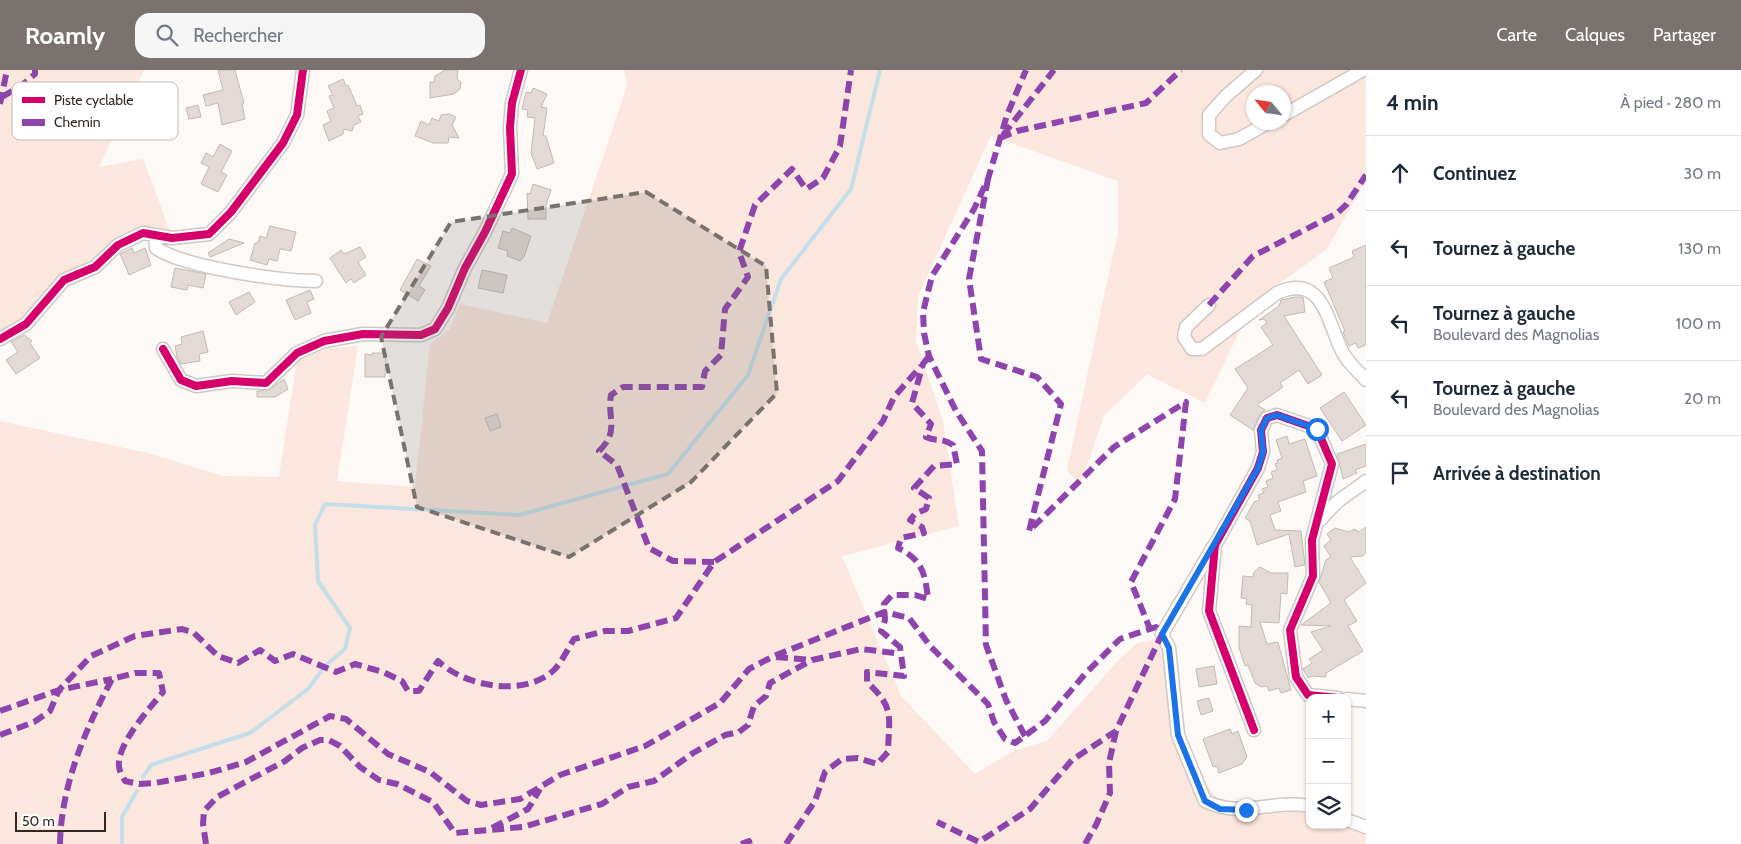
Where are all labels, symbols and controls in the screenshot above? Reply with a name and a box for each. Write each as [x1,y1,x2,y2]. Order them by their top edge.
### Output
search box [135,13,485,58]
text: Roamly [25,21,105,50]
icon: search [153,21,181,49]
text: Rechercher [193,24,283,47]
text: Carte [1496,24,1537,46]
text: Calques [1565,24,1625,46]
text: Partager [1653,24,1716,46]
legend [12,82,178,140]
north arrow [1246,85,1291,130]
text: 4 min [1386,90,1439,115]
text: Piste cyclable [54,91,134,109]
text: À pied · 280 m [1620,93,1721,112]
text: Chemin [54,113,101,131]
icon: ahead [1386,159,1414,187]
text: Continuez [1433,162,1516,185]
text: 30 m [1684,164,1721,183]
icon: left [1386,234,1414,262]
text: Tournez à gauche [1433,237,1575,260]
text: 130 m [1678,239,1721,258]
text: Tournez à gauche [1433,302,1575,325]
icon: left [1386,309,1414,337]
text: 100 m [1676,314,1721,333]
text: Boulevard des Magnolias [1433,325,1599,344]
text: Tournez à gauche [1433,377,1575,400]
icon: left [1386,384,1414,412]
text: 20 m [1684,389,1721,408]
text: Boulevard des Magnolias [1433,400,1599,419]
route start [1306,418,1329,441]
icon: arrive [1386,459,1414,487]
text: Arrivée à destination [1433,462,1601,485]
map controls [1306,694,1351,829]
button: + [1306,694,1351,739]
button: − [1306,739,1351,784]
button: layers [1306,784,1351,829]
route end [1235,799,1258,822]
scale bar [15,809,106,832]
text: 50 m [22,812,55,830]

